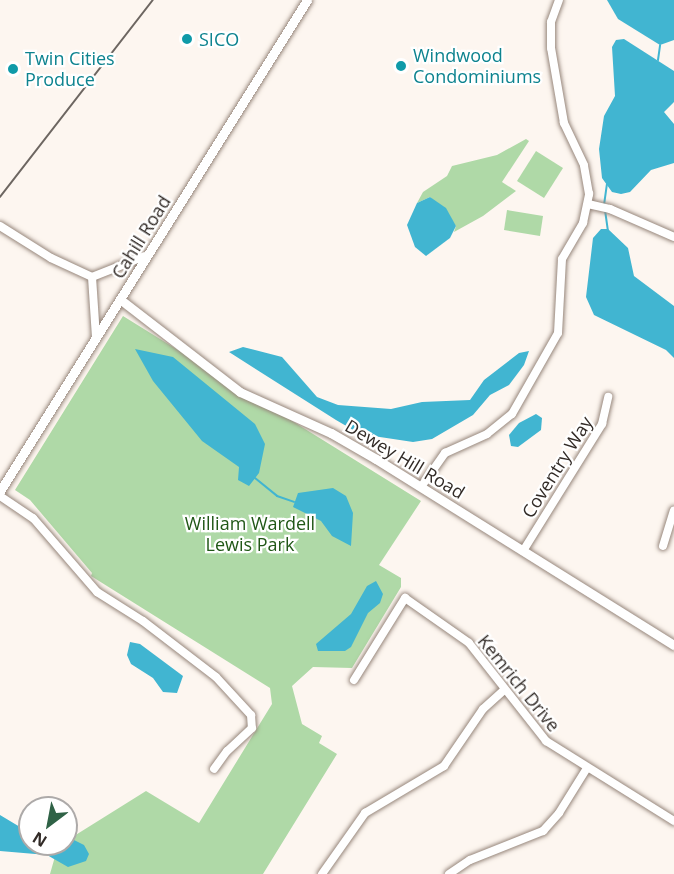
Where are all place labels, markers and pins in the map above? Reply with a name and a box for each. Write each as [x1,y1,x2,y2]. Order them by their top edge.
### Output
place label: SICO [199,28,239,50]
marker: SICO [180,32,194,46]
place label: Windwood Condominiums [413,45,541,88]
place label: Twin Cities Produce [25,48,115,90]
marker: Windwood Condominiums [394,59,408,73]
marker: Twin Cities Produce [6,62,20,76]

